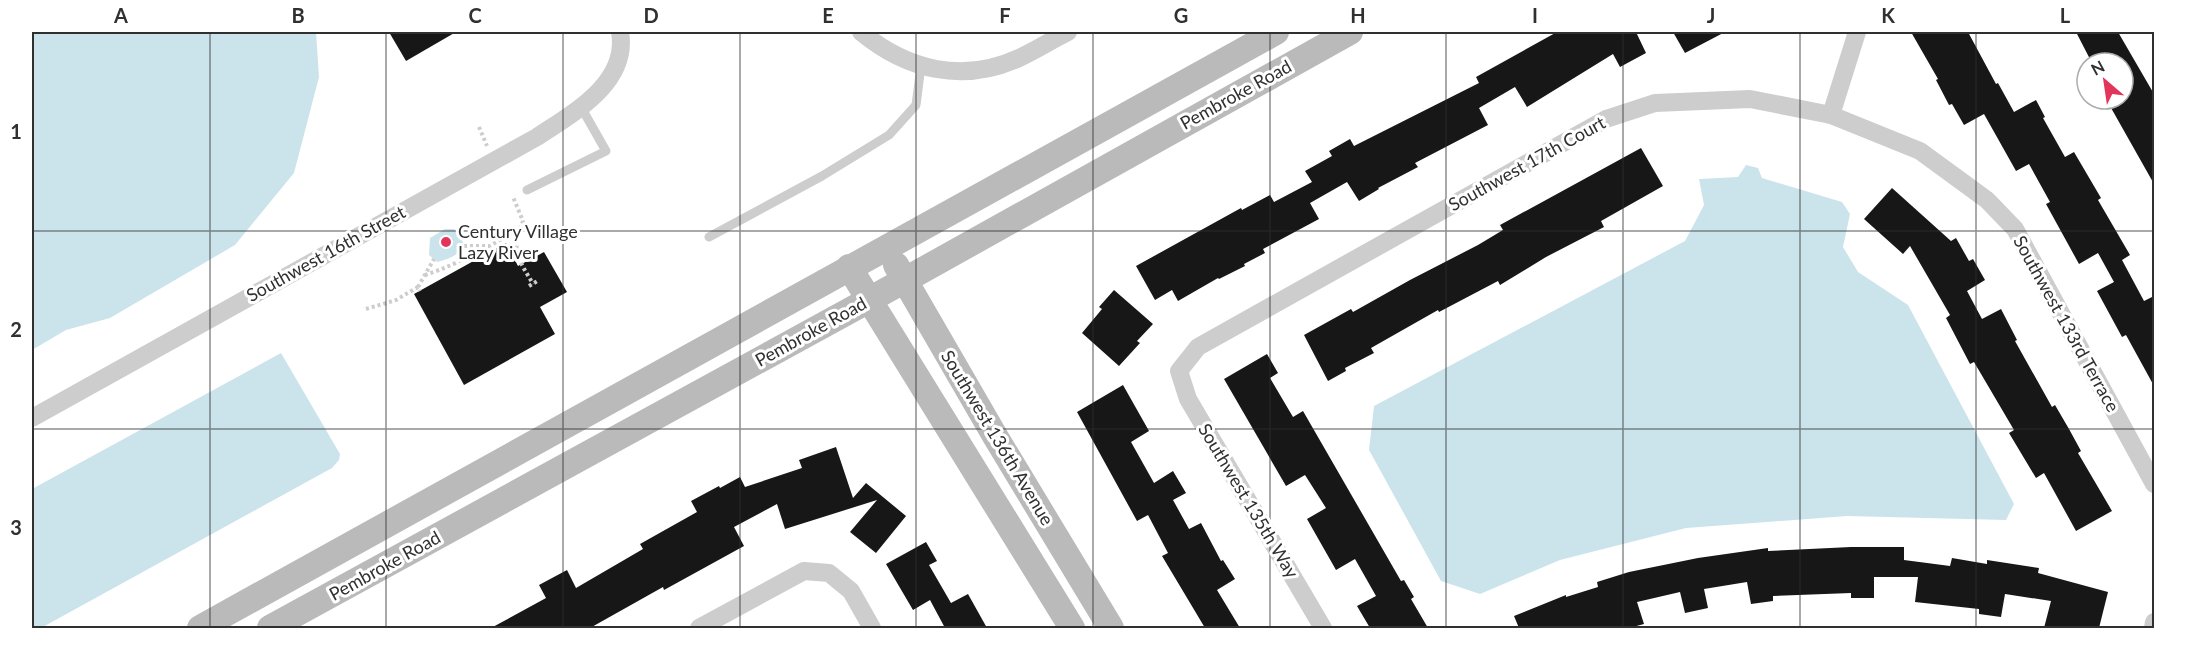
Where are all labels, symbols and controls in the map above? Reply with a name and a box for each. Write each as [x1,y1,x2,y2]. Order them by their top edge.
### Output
text: A [113,3,128,27]
text: B [291,3,305,27]
text: C [468,3,482,27]
text: D [643,3,659,27]
text: E [822,3,834,27]
text: F [999,3,1011,27]
text: G [1174,3,1188,27]
text: H [1350,3,1366,27]
text: I [1532,3,1538,27]
text: J [1707,3,1715,27]
text: K [1881,3,1895,27]
text: L [2060,3,2071,27]
north arrow [2075,51,2135,111]
street label: Pembroke Road [1176,54,1295,134]
text: N [2087,56,2107,79]
street label: Southwest 17th Court [1444,111,1609,215]
text: 1 [10,119,22,143]
street label: Southwest 16th Street [242,200,409,306]
place label: Century Village Lazy River [458,220,578,263]
street label: Southwest 133rd Terrace [2009,231,2125,416]
marker: Century Village Lazy River [439,235,453,249]
street label: Pembroke Road [751,291,870,371]
text: 2 [10,317,22,341]
street label: Southwest 136th Avenue [937,346,1059,529]
street label: Southwest 135th Way [1194,419,1304,582]
text: 3 [10,515,22,539]
street label: Pembroke Road [325,525,444,605]

